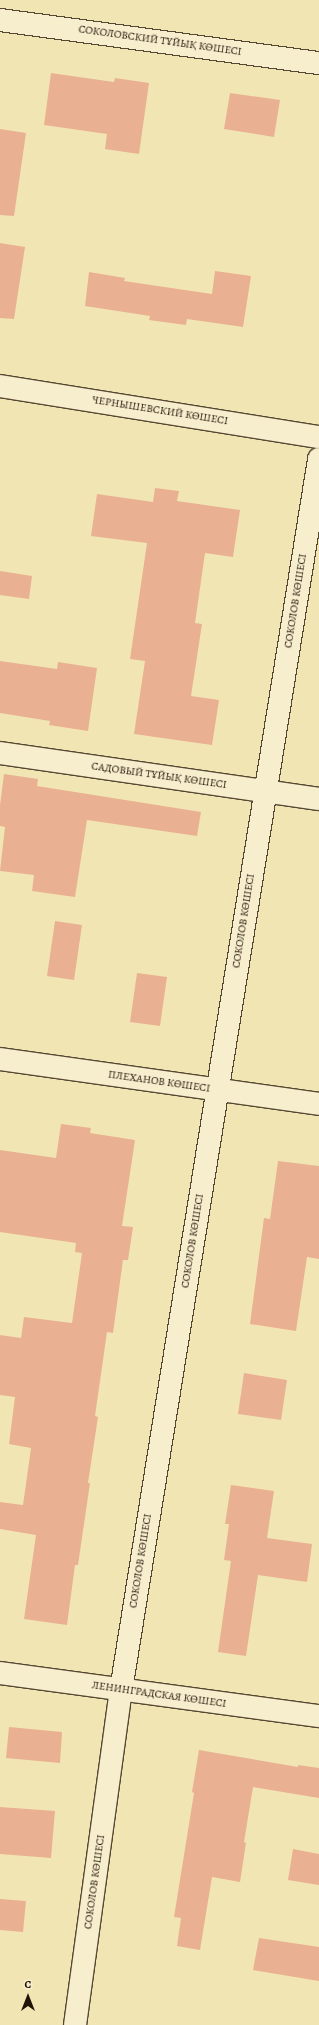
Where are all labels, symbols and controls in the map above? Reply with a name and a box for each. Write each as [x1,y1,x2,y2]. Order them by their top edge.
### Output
street label: СОКОЛОВСКИЙ ТҰЙЫҚ КӨШЕСІ [78,23,242,59]
street label: ЧЕРНЫШЕВСКИЙ КӨШЕСІ [91,394,229,428]
street label: СОКОЛОВ КӨШЕСІ [282,553,310,649]
street label: САДОВЫЙ ТҰЙЫҚ КӨШЕСІ [90,760,228,792]
street label: СОКОЛОВ КӨШЕСІ [230,873,258,969]
street label: ПЛЕХАНОВ КӨШЕСІ [107,1068,211,1096]
street label: СОКОЛОВ КӨШЕСІ [179,1193,207,1289]
street label: СОКОЛОВ КӨШЕСІ [127,1513,155,1609]
street label: ЛЕНИНГРАДСКАЯ КӨШЕСІ [91,1679,227,1711]
street label: СОКОЛОВ КӨШЕСІ [82,1834,108,1930]
north arrow [8,1977,48,2017]
text: С [25,1977,31,1992]

